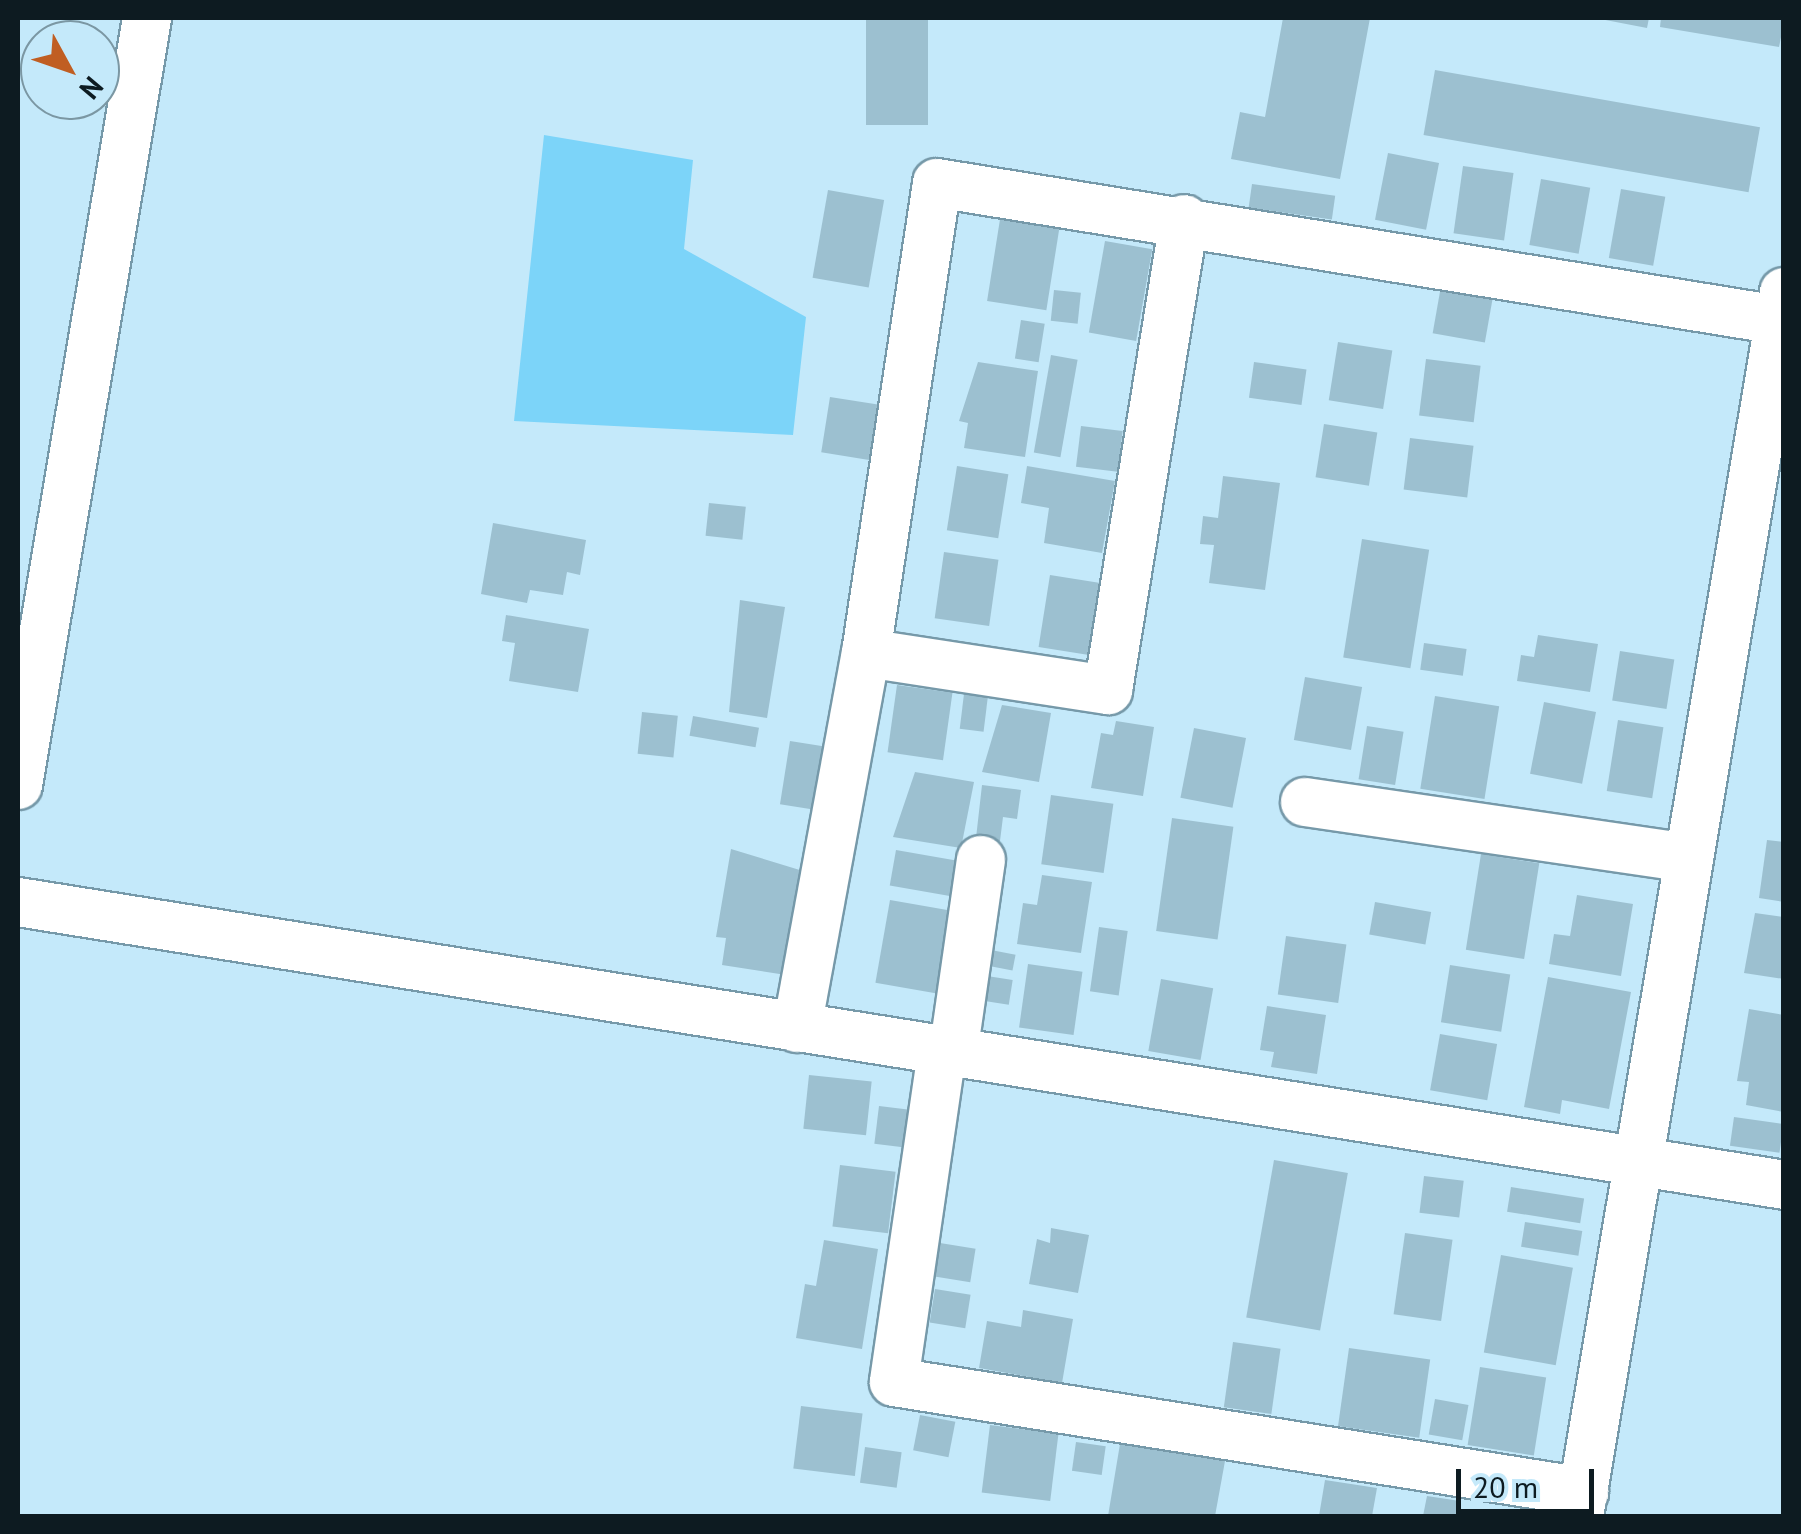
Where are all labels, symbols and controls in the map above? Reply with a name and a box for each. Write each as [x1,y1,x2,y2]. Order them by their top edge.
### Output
north arrow [20,20,120,120]
text: N [72,69,112,107]
scale bar [1461,1449,1598,1511]
text: 20 m [1473,1467,1538,1506]

